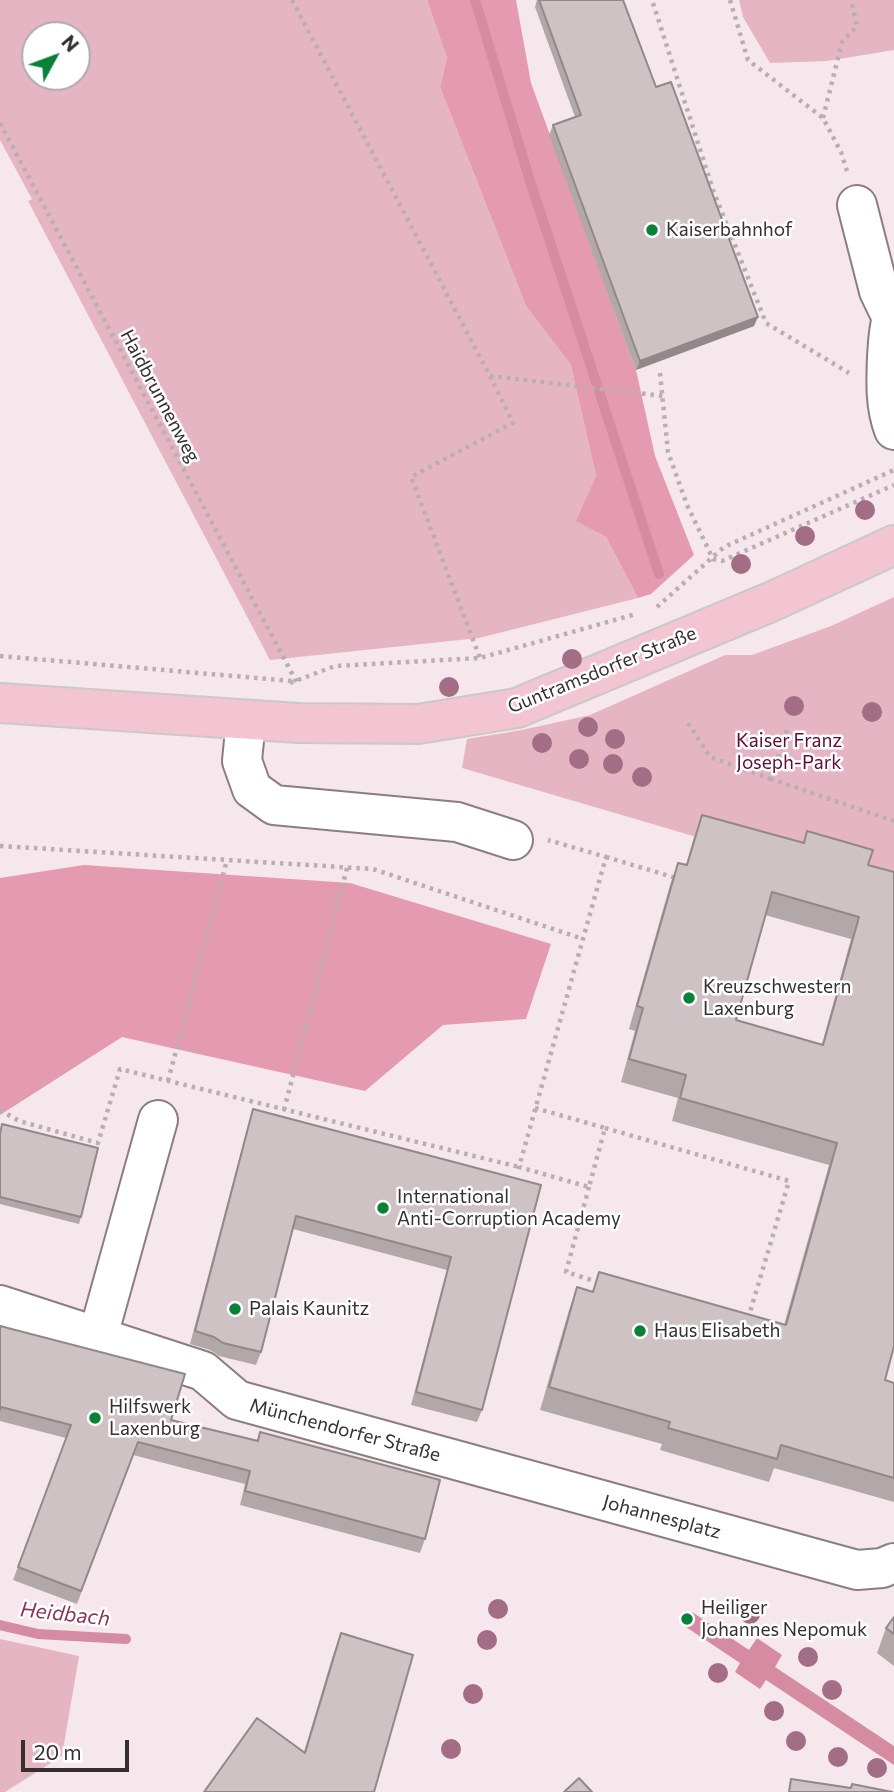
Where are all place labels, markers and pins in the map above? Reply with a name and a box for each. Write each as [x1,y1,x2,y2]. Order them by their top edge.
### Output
place label: Kaiserbahnhof [666,219,792,241]
marker: Kaiserbahnhof [644,222,660,238]
place label: Kreuzschwestern Laxenburg [703,976,851,1020]
marker: Kreuzschwestern Laxenburg [681,990,697,1006]
place label: International Anti-Corruption Academy [397,1186,621,1230]
marker: International Anti-Corruption Academy [375,1200,391,1216]
place label: Palais Kaunitz [249,1298,369,1320]
marker: Palais Kaunitz [227,1301,243,1317]
place label: Haus Elisabeth [654,1320,780,1342]
marker: Haus Elisabeth [632,1323,648,1339]
place label: Hilfswerk Laxenburg [109,1396,200,1440]
marker: Hilfswerk Laxenburg [87,1410,103,1426]
place label: Heiliger Johannes Nepomuk [701,1597,867,1641]
marker: Heiliger Johannes Nepomuk [679,1611,695,1627]

